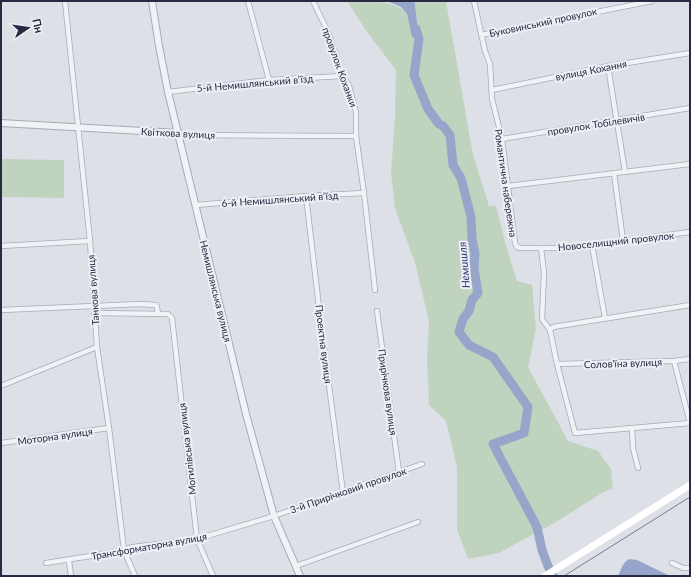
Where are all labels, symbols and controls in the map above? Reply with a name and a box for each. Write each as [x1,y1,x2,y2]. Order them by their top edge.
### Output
street label: Буковинський провулок [488,5,599,39]
north arrow [8,8,48,48]
text: Пн [30,17,46,34]
street label: провулок Коханки [320,25,360,109]
street label: вулиця Кохання [554,57,628,83]
street label: 5-й Немишлянський в’їзд [196,72,314,94]
street label: провулок Тобілевичів [546,110,646,138]
street label: Квіткова вулиця [141,125,215,141]
street label: Романтична набережна [492,128,520,238]
street label: 6-й Немишлянський в’їзд [221,189,339,209]
street label: Новоселищний провулок [557,229,676,253]
street label: Немишлянська вулиця [198,239,234,343]
water label: Немишля [455,241,472,289]
street label: Танкова вулиця [85,254,101,326]
street label: Проектна вулиця [313,304,335,384]
street label: Прирічкова вулиця [376,348,400,436]
street label: Солов'їна вулиця [584,356,662,370]
street label: Могилівська вулиця [175,402,199,496]
street label: Моторна вулиця [17,425,94,447]
street label: 3-й Прирічковий провулок [288,464,409,516]
street label: Трансформаторна вулиця [90,530,208,562]

